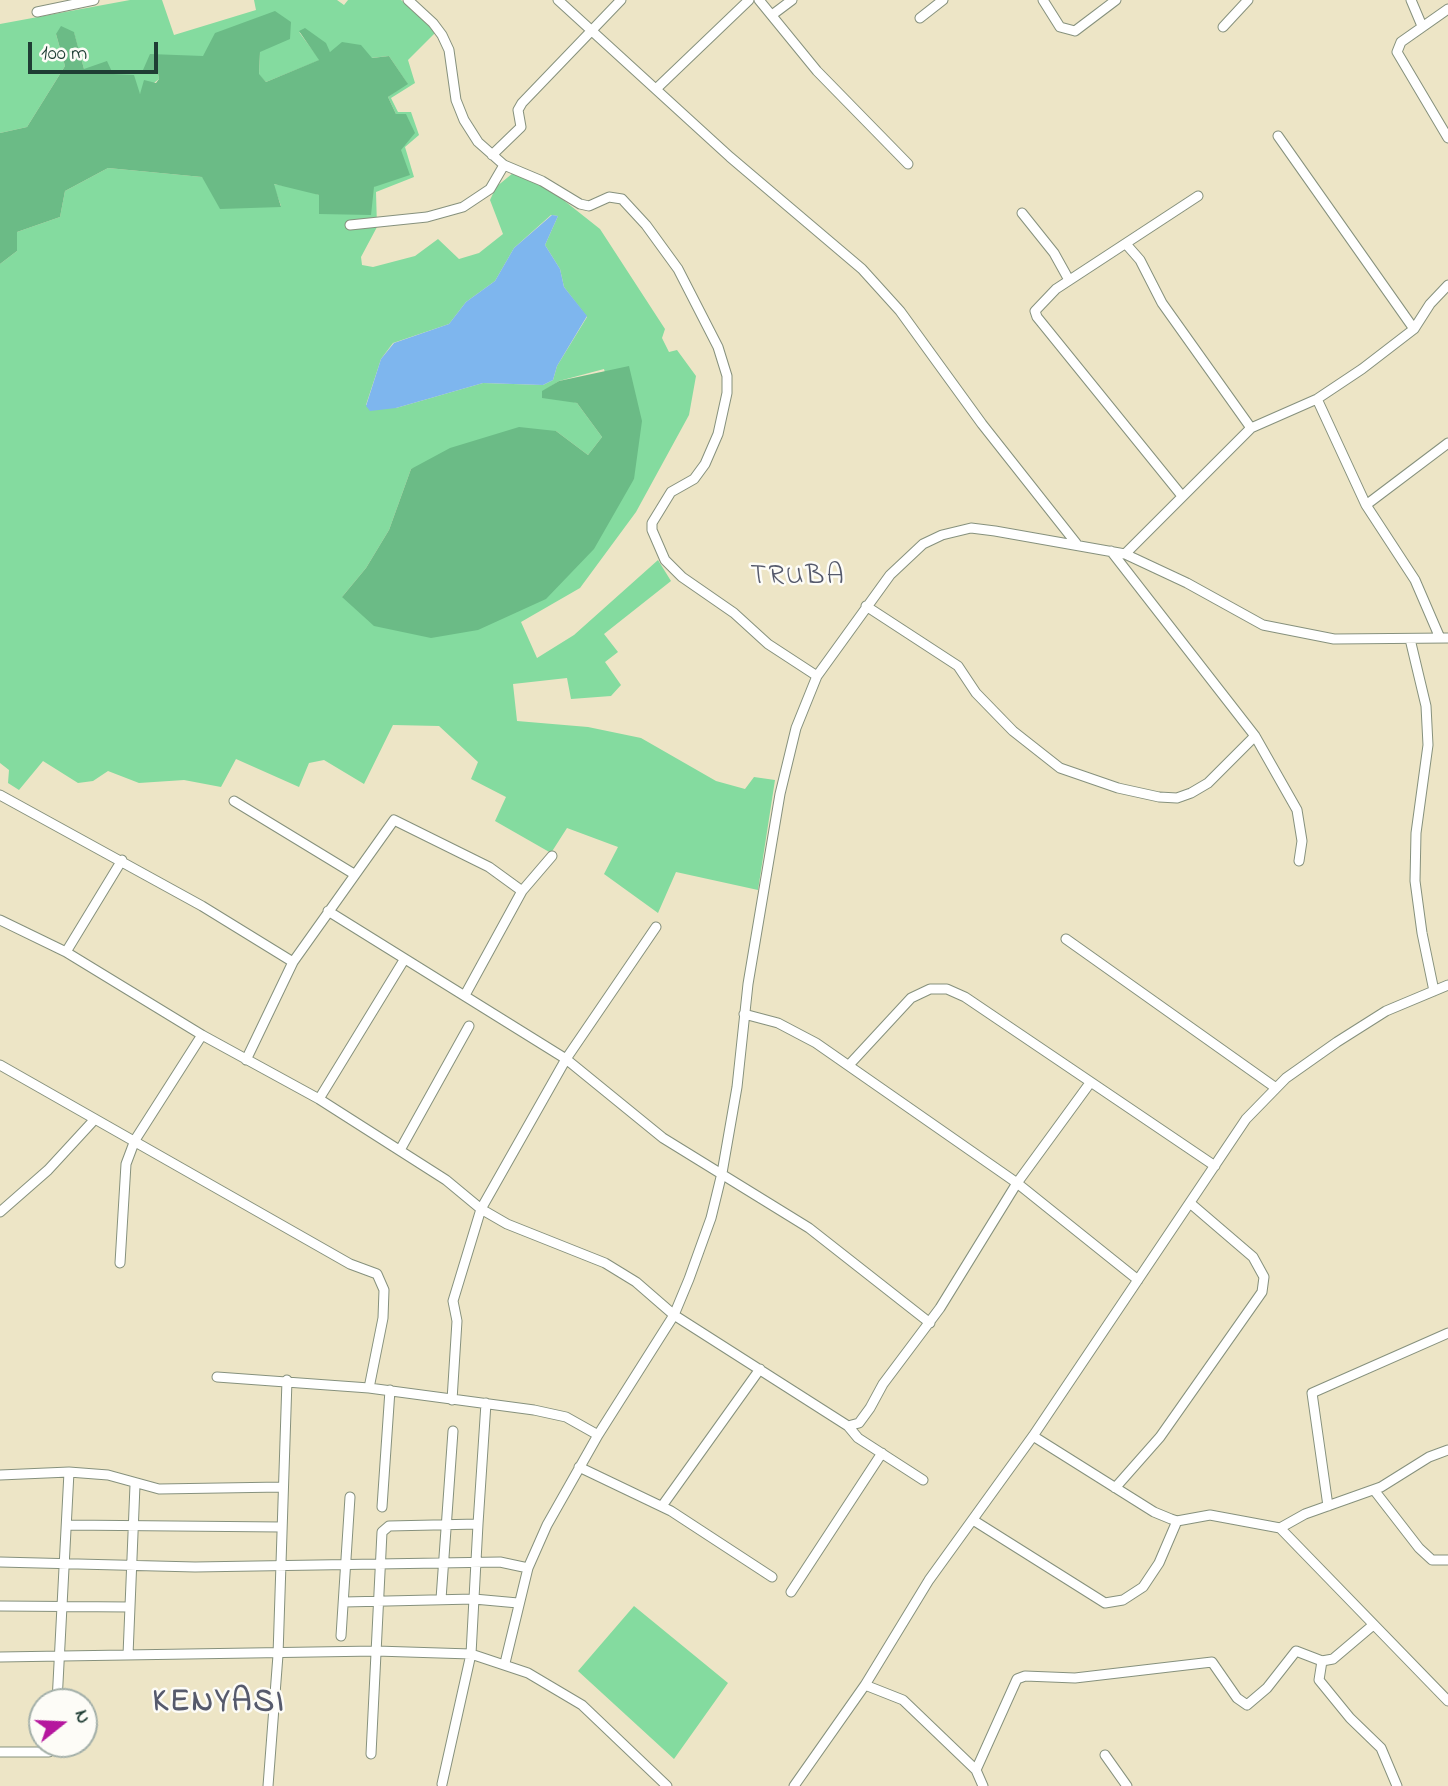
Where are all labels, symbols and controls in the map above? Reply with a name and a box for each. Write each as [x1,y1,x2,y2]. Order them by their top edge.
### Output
scale bar [32,28,161,72]
text: 100 m [41,39,87,69]
district label: TRUBA [751,561,845,595]
district label: KENYASI [153,1686,285,1724]
north arrow [28,1688,98,1758]
text: N [67,1707,96,1727]

